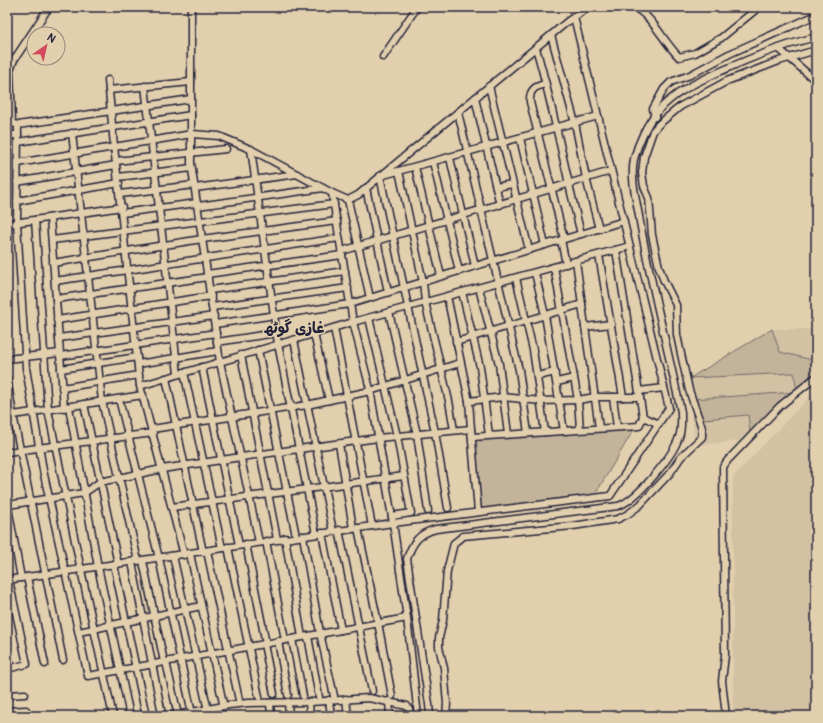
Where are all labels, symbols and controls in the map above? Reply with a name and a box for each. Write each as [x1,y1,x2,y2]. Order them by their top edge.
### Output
north arrow [26,26,66,66]
text: N [45,31,58,46]
district label: غازی گوٹھ [264,318,324,338]

